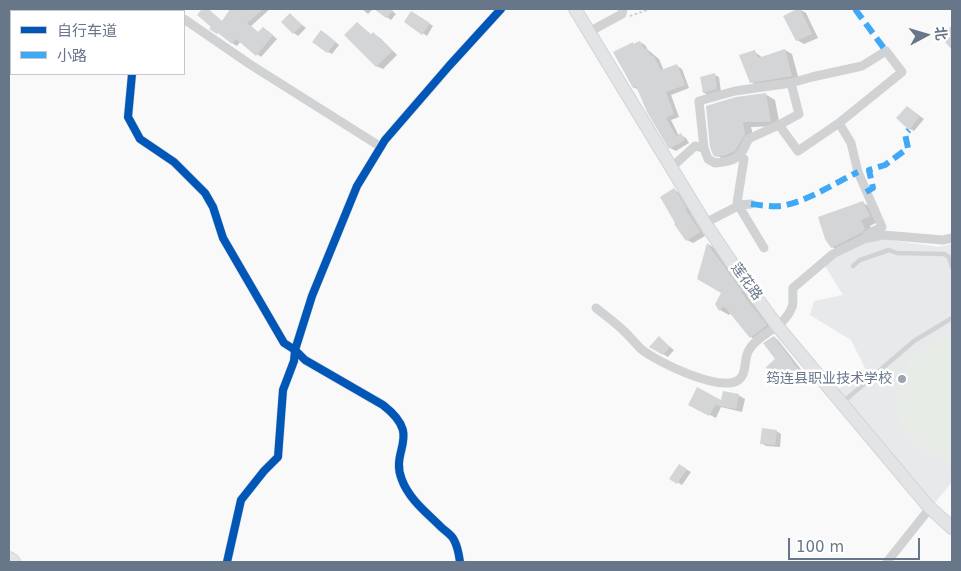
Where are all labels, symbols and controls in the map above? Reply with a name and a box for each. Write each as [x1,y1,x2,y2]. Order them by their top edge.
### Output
legend [10,10,185,75]
north arrow [901,10,951,60]
text: 自行车道 [57,22,117,40]
text: 北 [932,26,950,41]
text: 小路 [57,47,87,65]
street label: 莲花路 [727,260,765,304]
place label: 筠连县职业技术学校 [766,371,892,387]
marker: 筠连县职业技术学校 [896,373,908,385]
scale bar [791,528,924,560]
text: 100 m [796,538,844,556]

